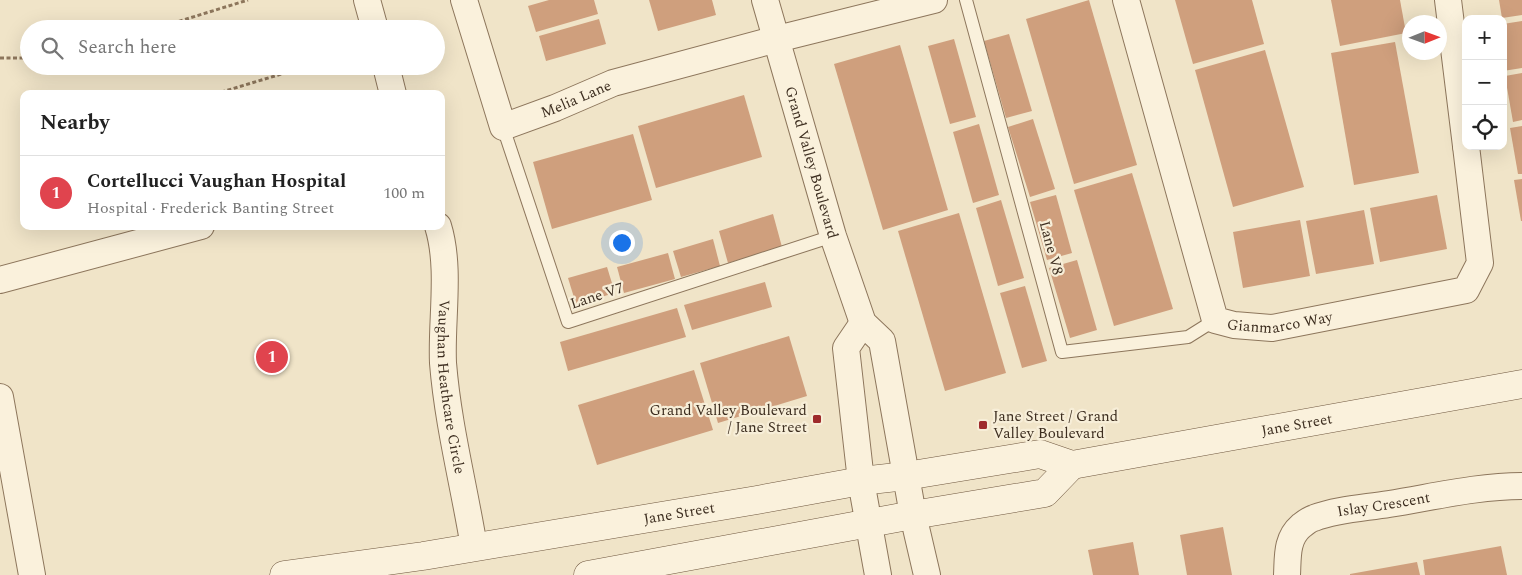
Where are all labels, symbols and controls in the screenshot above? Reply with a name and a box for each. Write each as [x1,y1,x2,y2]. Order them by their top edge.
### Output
north arrow [1402,15,1447,60]
map controls [1462,15,1507,150]
button: + [1462,15,1507,60]
search box [20,20,445,75]
text: Search here [78,33,177,62]
icon: search [38,34,66,62]
button: − [1462,60,1507,105]
street label: Melia Lane [537,74,615,124]
street label: Grand Valley Boulevard [779,83,845,241]
button: locate [1462,105,1507,150]
text: Nearby [40,107,110,139]
text: Cortellucci Vaughan Hospital [87,167,346,196]
text: 1 [52,181,60,205]
text: 100 m [383,181,425,205]
text: Hospital · Frederick Banting Street [87,196,334,220]
street label: Lane V8 [1033,218,1069,278]
your location [609,230,635,256]
street label: Lane V7 [567,277,627,315]
street label: Vaughan Heathcare Circle [431,299,471,476]
street label: Gianmarco Way [1224,305,1335,339]
pin: 1 [256,338,288,376]
place label: Grand Valley Boulevard / Jane Street [649,399,807,439]
place label: Jane Street / Grand Valley Boulevard [993,405,1118,445]
street label: Jane Street [1259,407,1334,442]
marker: Grand Valley Boulevard / Jane Street [811,413,823,425]
marker: Jane Street / Grand Valley Boulevard [977,419,989,431]
street label: Islay Crescent [1335,486,1432,523]
street label: Jane Street [642,496,716,530]

